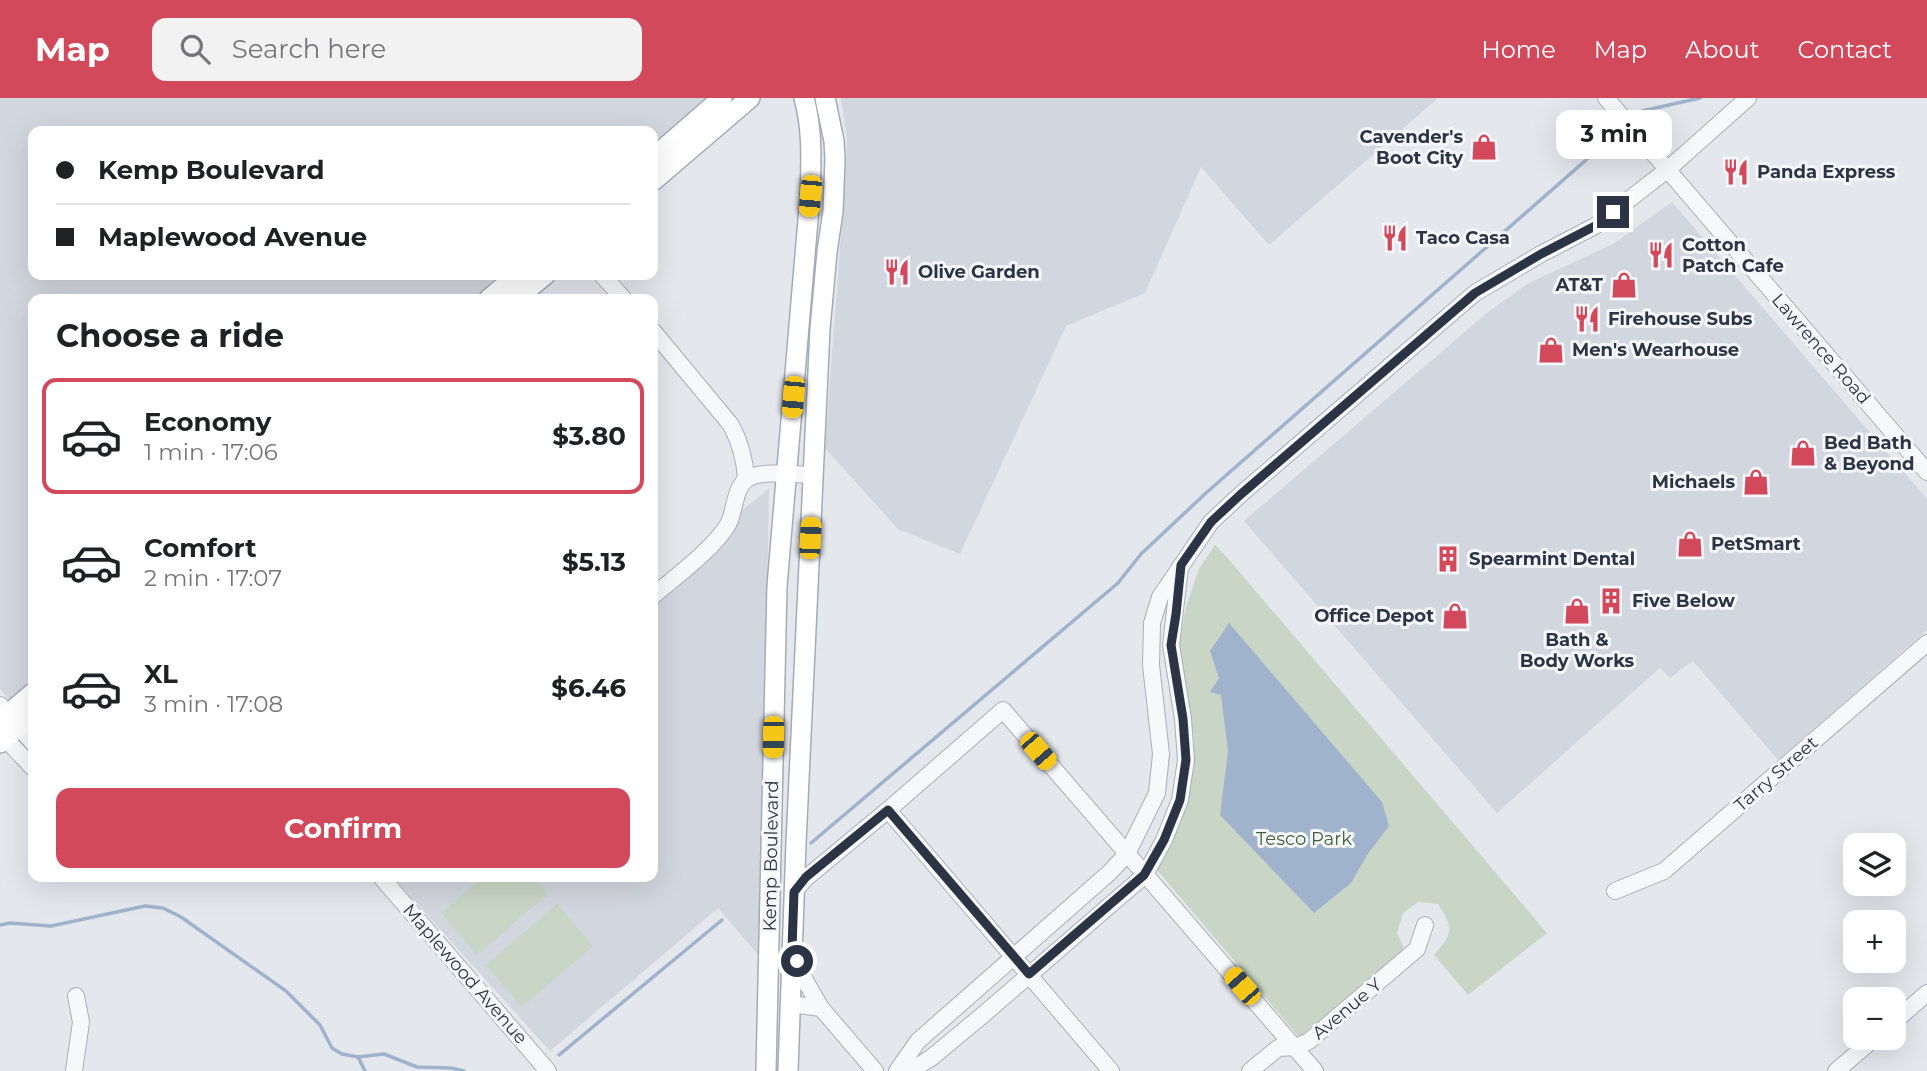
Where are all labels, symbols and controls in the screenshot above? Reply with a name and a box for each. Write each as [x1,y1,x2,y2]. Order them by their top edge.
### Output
search box [152,18,642,81]
text: Map [35,29,110,69]
icon: search [176,30,214,68]
text: Search here [232,33,386,65]
text: Home [1481,35,1556,64]
text: Map [1594,35,1647,64]
text: About [1685,35,1759,64]
text: Contact [1797,35,1892,64]
callout: 3 min [1555,110,1671,159]
text: 3 min [1580,120,1648,148]
place label: Cavender's Boot City [1359,126,1463,169]
shop icon: Cavender's Boot City [1469,132,1499,162]
text: Kemp Boulevard [98,154,324,186]
restaurant icon: Panda Express [1721,157,1751,187]
place label: Panda Express [1757,161,1896,183]
car [798,174,823,218]
route end [1597,196,1629,228]
text: Maplewood Avenue [98,221,367,253]
restaurant icon: Taco Casa [1380,223,1410,253]
place label: Taco Casa [1416,227,1510,249]
place label: Cotton Patch Cafe [1682,234,1784,277]
restaurant icon: Cotton Patch Cafe [1646,240,1676,270]
restaurant icon: Olive Garden [882,257,912,287]
place label: Olive Garden [918,261,1040,283]
shop icon: AT&T [1609,270,1639,300]
place label: AT&T [1554,274,1604,296]
street label: Lawrence Road [1767,289,1875,409]
restaurant icon: Firehouse Subs [1572,304,1602,334]
place label: Firehouse Subs [1608,308,1753,330]
text: Choose a ride [56,316,284,355]
shop icon: Men's Wearhouse [1536,335,1566,365]
place label: Men's Wearhouse [1572,339,1739,361]
car [781,375,806,419]
icon: car [60,405,123,468]
text: Economy [144,406,271,438]
text: $3.80 [552,420,626,452]
place label: Bed Bath & Beyond [1824,432,1915,475]
text: 1 min · 17:06 [144,438,278,466]
shop icon: Bed Bath & Beyond [1788,438,1818,468]
shop icon: Michaels [1741,467,1771,497]
place label: Michaels [1652,471,1735,493]
car [799,516,822,560]
shop icon: PetSmart [1675,529,1705,559]
icon: car [60,531,123,594]
text: Comfort [144,532,256,564]
place label: PetSmart [1711,533,1801,555]
building icon: Spearmint Dental [1433,544,1463,574]
text: $5.13 [562,546,626,578]
place label: Spearmint Dental [1469,548,1635,570]
text: 2 min · 17:07 [144,564,282,592]
building icon: Five Below [1596,586,1626,616]
place label: Five Below [1632,590,1735,612]
shop icon: Bath & Body Works [1562,596,1592,626]
shop icon: Office Depot [1440,601,1470,631]
place label: Office Depot [1314,605,1434,627]
place label: Bath & Body Works [1520,629,1635,672]
icon: car [60,657,123,720]
text: XL [144,658,178,690]
text: $6.46 [551,672,626,704]
text: 3 min · 17:08 [144,690,283,718]
car [763,716,784,758]
car [1017,728,1060,774]
street label: Tarry Street [1730,732,1822,816]
street label: Kemp Boulevard [759,780,783,932]
button: Confirm [56,788,630,868]
park label: Tesco Park [1256,828,1352,850]
map controls [1843,833,1906,1050]
button: layers [1843,833,1906,896]
street label: Maplewood Avenue [398,899,532,1049]
button: + [1843,910,1906,973]
route start [781,945,813,977]
car [1221,963,1264,1009]
street label: Avenue Y [1308,973,1387,1044]
button: − [1843,987,1906,1050]

